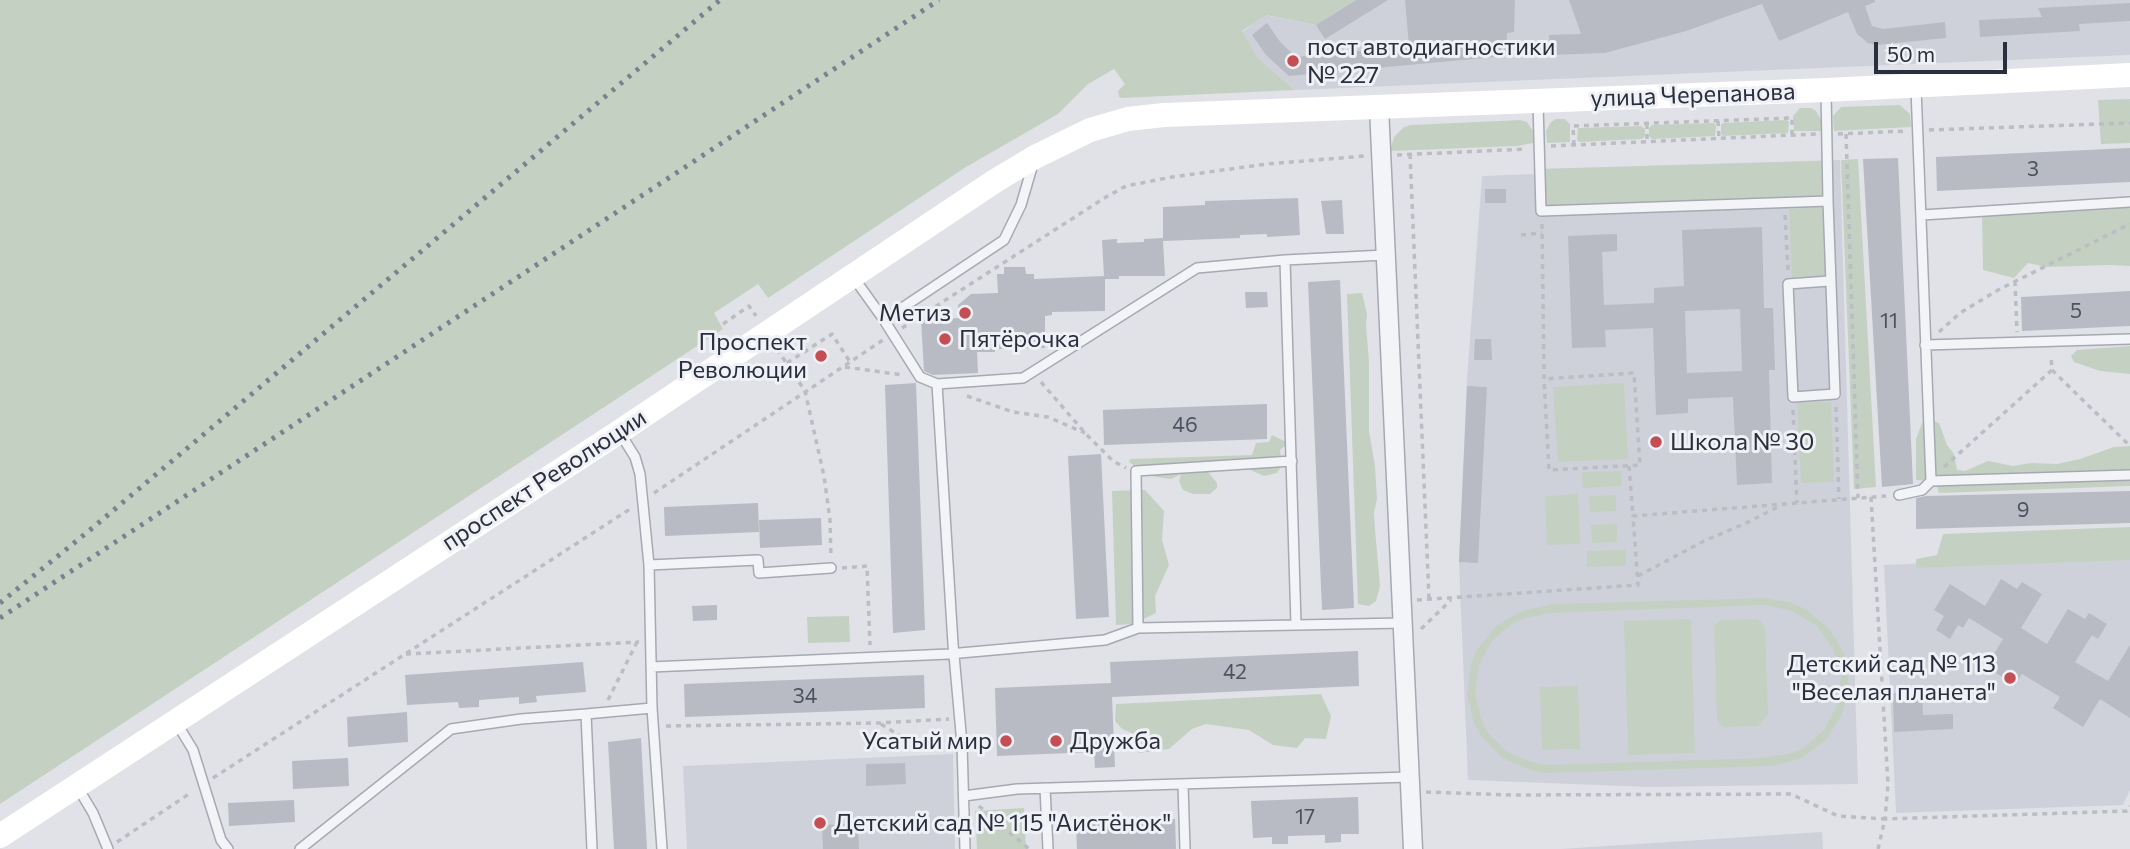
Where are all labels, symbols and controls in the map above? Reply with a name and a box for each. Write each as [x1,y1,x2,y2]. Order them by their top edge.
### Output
scale bar [1878,28,2011,72]
place label: пост автодиагностики № 227 [1307,33,1556,89]
text: 50 m [1887,41,1935,66]
marker: пост автодиагностики № 227 [1285,53,1301,69]
street label: улица Черепанова [1590,77,1796,113]
house number: 3 [2027,156,2039,182]
house number: 5 [2070,298,2082,324]
place label: Метиз [879,299,951,327]
marker: Метиз [957,305,973,321]
house number: 11 [1880,308,1898,334]
place label: Пятёрочка [959,325,1080,353]
place label: Проспект Революции [678,328,807,384]
marker: Пятёрочка [937,331,953,347]
marker: Проспект Революции [813,348,829,364]
street label: проспект Революции [436,403,652,557]
house number: 46 [1172,412,1198,438]
place label: Школа № 30 [1670,428,1815,456]
marker: Школа № 30 [1648,434,1664,450]
house number: 9 [2017,497,2029,523]
place label: Детский сад № 113 "Веселая планета" [1787,650,1996,706]
house number: 42 [1223,659,1247,685]
marker: Детский сад № 113 "Веселая планета" [2002,670,2018,686]
house number: 34 [793,683,817,709]
place label: Усатый мир [862,727,992,755]
place label: Дружба [1070,727,1161,755]
marker: Усатый мир [998,733,1014,749]
marker: Дружба [1048,733,1064,749]
house number: 17 [1295,804,1315,830]
place label: Детский сад № 115 "Аистёнок" [834,809,1171,837]
marker: Детский сад № 115 "Аистёнок" [812,815,828,831]

